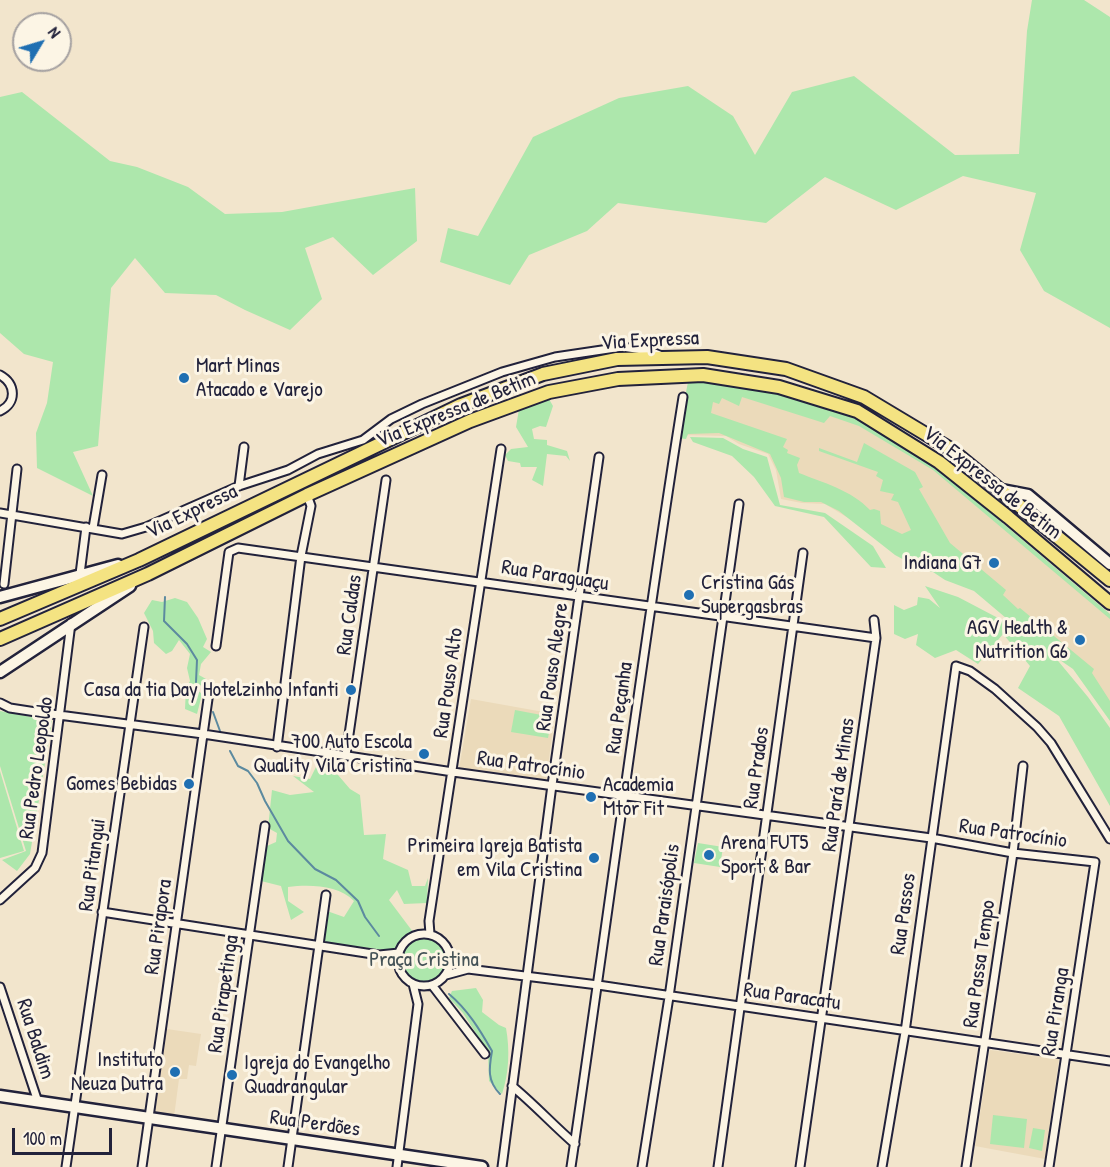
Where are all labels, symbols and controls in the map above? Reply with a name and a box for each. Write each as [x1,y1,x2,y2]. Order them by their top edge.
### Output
north arrow [12,12,72,72]
text: N [43,22,66,42]
street label: Via Expressa [600,326,700,356]
place label: Mart Minas Atacado e Varejo [196,353,323,403]
street label: Via Expressa de Betim [373,367,539,453]
marker: Mart Minas Atacado e Varejo [177,371,191,385]
street label: Via Expressa de Betim [917,421,1067,545]
street label: Via Expressa [142,479,242,545]
place label: Indiana G7 [903,550,982,576]
street label: Rua Paraguaçu [500,555,610,597]
marker: Indiana G7 [987,556,1001,570]
place label: Cristina Gás Supergasbras [701,570,803,620]
street label: Rua Caldas [332,573,368,657]
marker: Cristina Gás Supergasbras [682,588,696,602]
street label: Rua Pouso Alegre [532,601,574,733]
place label: AGV Health & Nutrition G6 [967,615,1068,665]
street label: Rua Pouso Alto [429,626,469,740]
marker: AGV Health & Nutrition G6 [1073,633,1087,647]
street label: Rua Peçanha [601,661,639,755]
place label: Casa da tia Day Hotelzinho Infanti [84,677,339,703]
marker: Casa da tia Day Hotelzinho Infanti [344,683,358,697]
street label: Rua Pedro Leopoldo [15,695,59,841]
street label: Rua Pará de Minas [817,716,861,854]
street label: Rua Prados [739,726,775,810]
place label: 700 Auto Escola Quality Vila Cristina [253,729,412,779]
street label: Rua Patrocínio [475,746,587,786]
marker: 700 Auto Escola Quality Vila Cristina [417,747,431,761]
place label: Gomes Bebidas [66,771,177,797]
place label: Academia Mtor Fit [603,772,673,822]
marker: Gomes Bebidas [182,777,196,791]
marker: Academia Mtor Fit [584,790,598,804]
street label: Rua Patrocínio [957,814,1069,854]
street label: Rua Pitangui [74,817,112,913]
place label: Arena FUT5 Sport & Bar [721,830,811,880]
place label: Primeira Igreja Batista em Vila Cristina [408,833,582,883]
street label: Rua Paraisópolis [644,842,686,968]
marker: Arena FUT5 Sport & Bar [702,848,716,862]
marker: Primeira Igreja Batista em Vila Cristina [587,851,601,865]
street label: Rua Passos [886,872,922,956]
street label: Rua Pirapora [140,878,178,976]
street label: Rua Passa Tempo [959,899,1001,1029]
street label: Rua Pirapetinga [203,934,245,1054]
park label: Praça Cristina [369,947,479,973]
street label: Rua Piranga [1037,966,1075,1058]
street label: Rua Paracatu [742,978,842,1016]
street label: Rua Baldim [10,996,60,1082]
place label: Instituto Neuza Dutra [71,1047,163,1097]
place label: Igreja do Evangelho Quadrangular [244,1050,390,1100]
marker: Instituto Neuza Dutra [168,1065,182,1079]
marker: Igreja do Evangelho Quadrangular [225,1068,239,1082]
street label: Rua Perdões [268,1105,362,1143]
scale bar [15,1116,116,1154]
text: 100 m [23,1126,62,1151]

